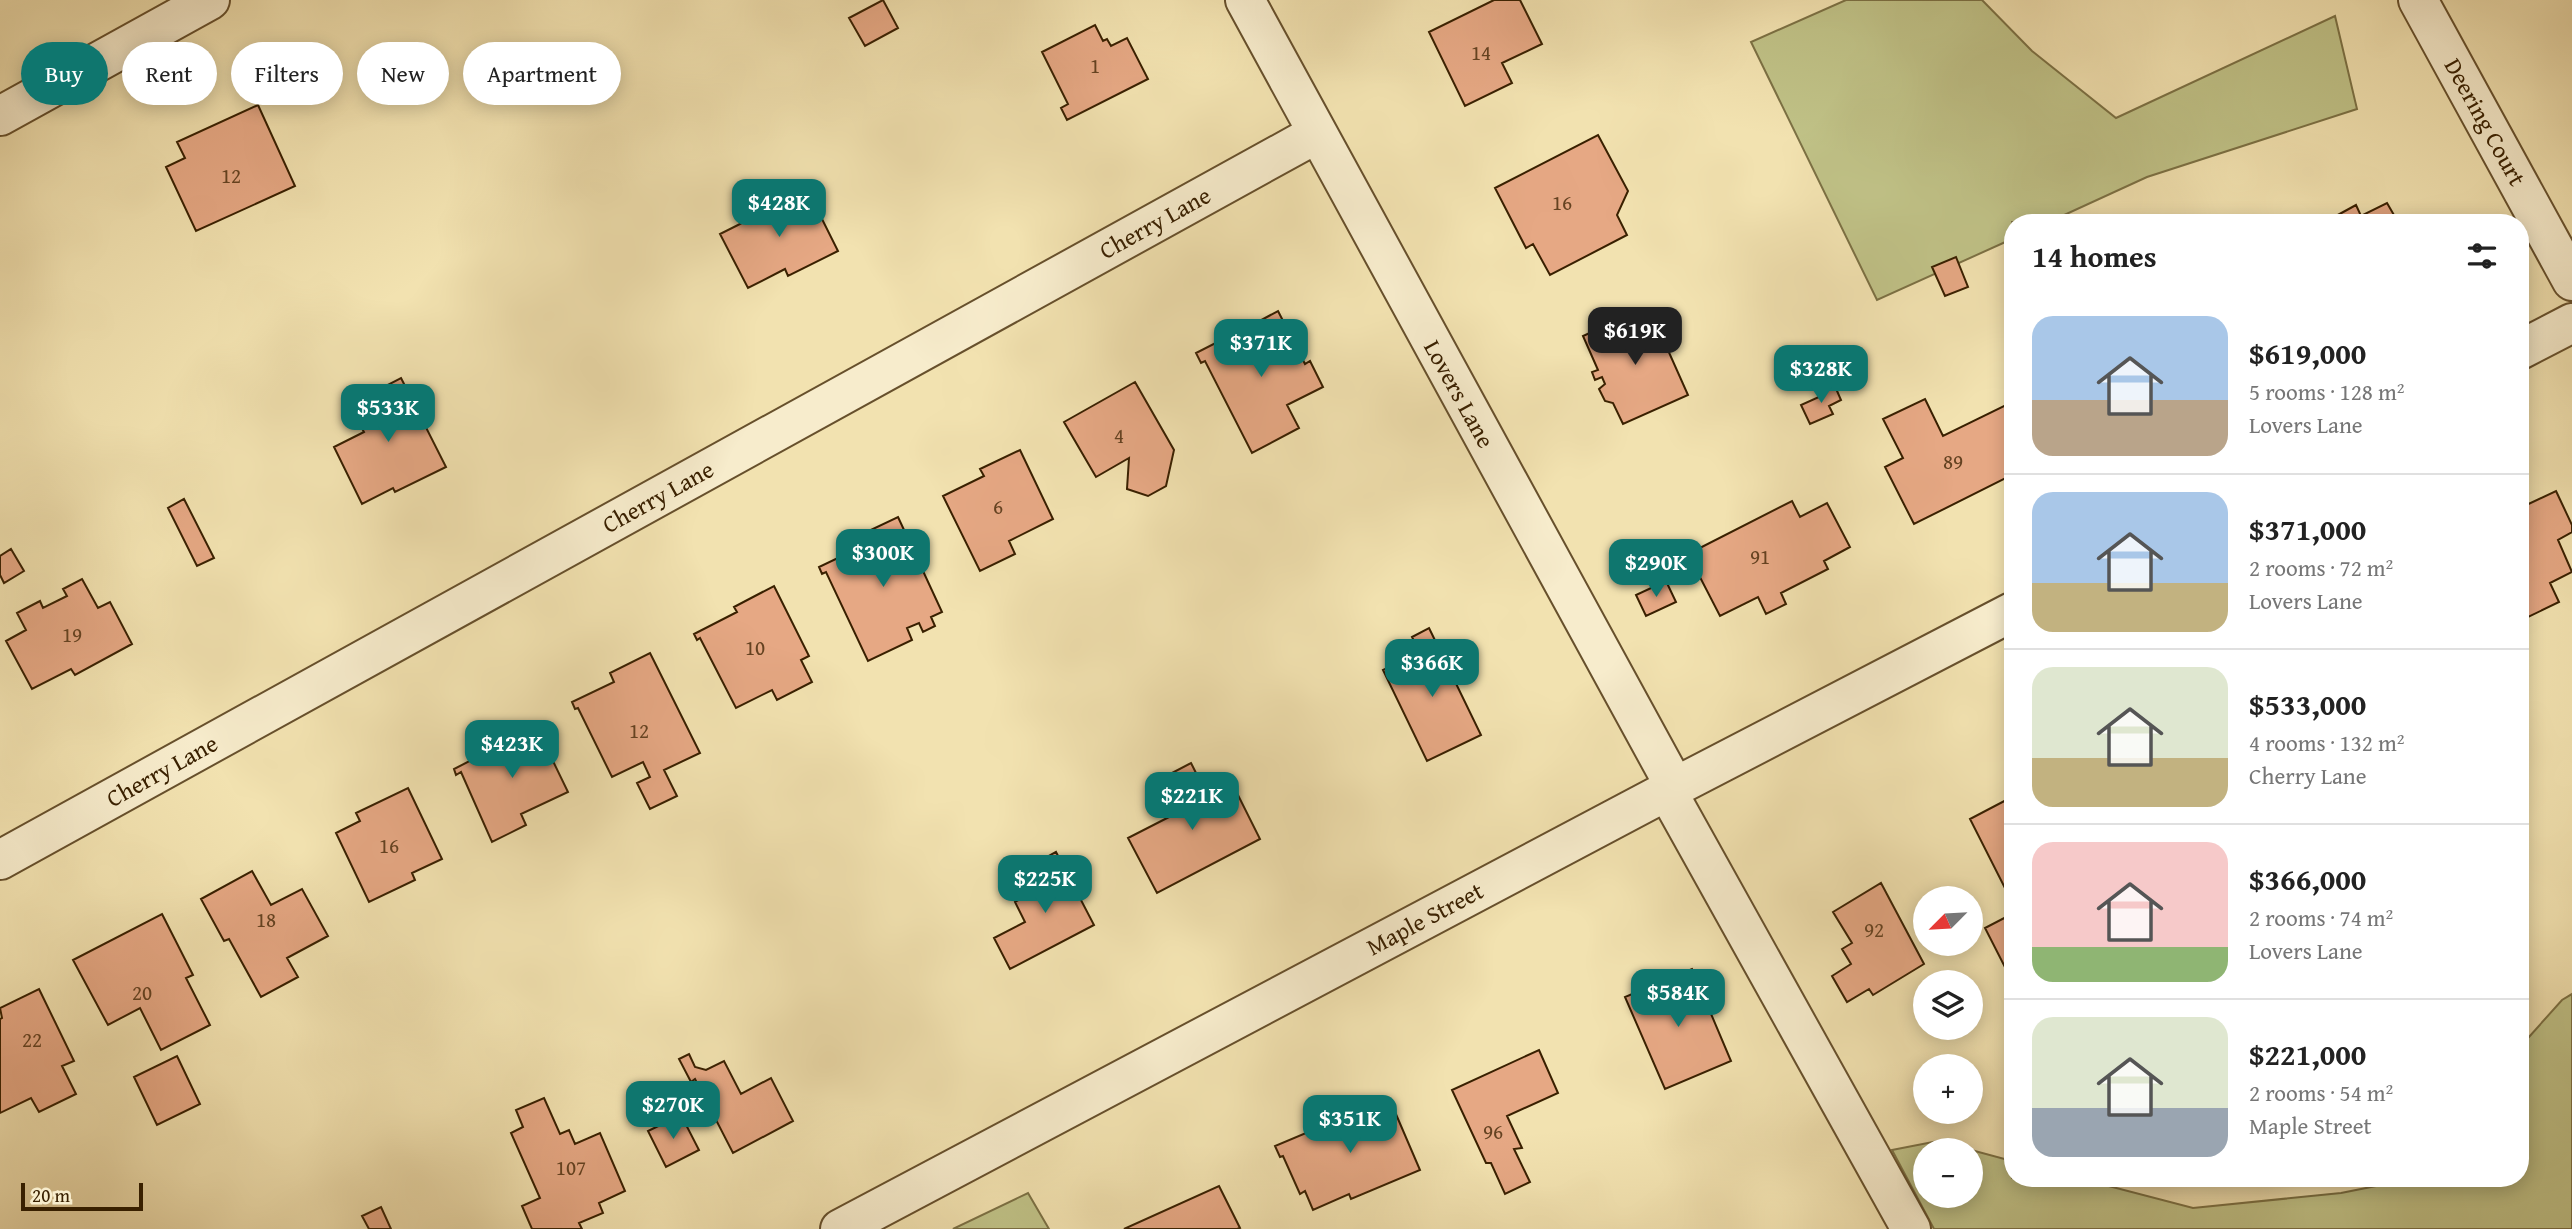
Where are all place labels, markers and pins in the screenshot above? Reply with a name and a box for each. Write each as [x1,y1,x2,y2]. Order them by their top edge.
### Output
pin: $428K [730,180,828,239]
pin: $619K [1586,308,1684,367]
pin: $371K [1212,320,1310,379]
pin: $328K [1772,346,1870,405]
pin: $533K [339,384,437,444]
pin: $300K [834,530,932,589]
pin: $290K [1607,540,1705,599]
pin: $366K [1383,640,1481,699]
pin: $423K [463,720,561,780]
pin: $221K [1143,772,1241,832]
pin: $225K [996,856,1094,915]
pin: $584K [1629,970,1727,1029]
pin: $270K [624,1082,722,1141]
pin: $351K [1301,1096,1399,1155]

